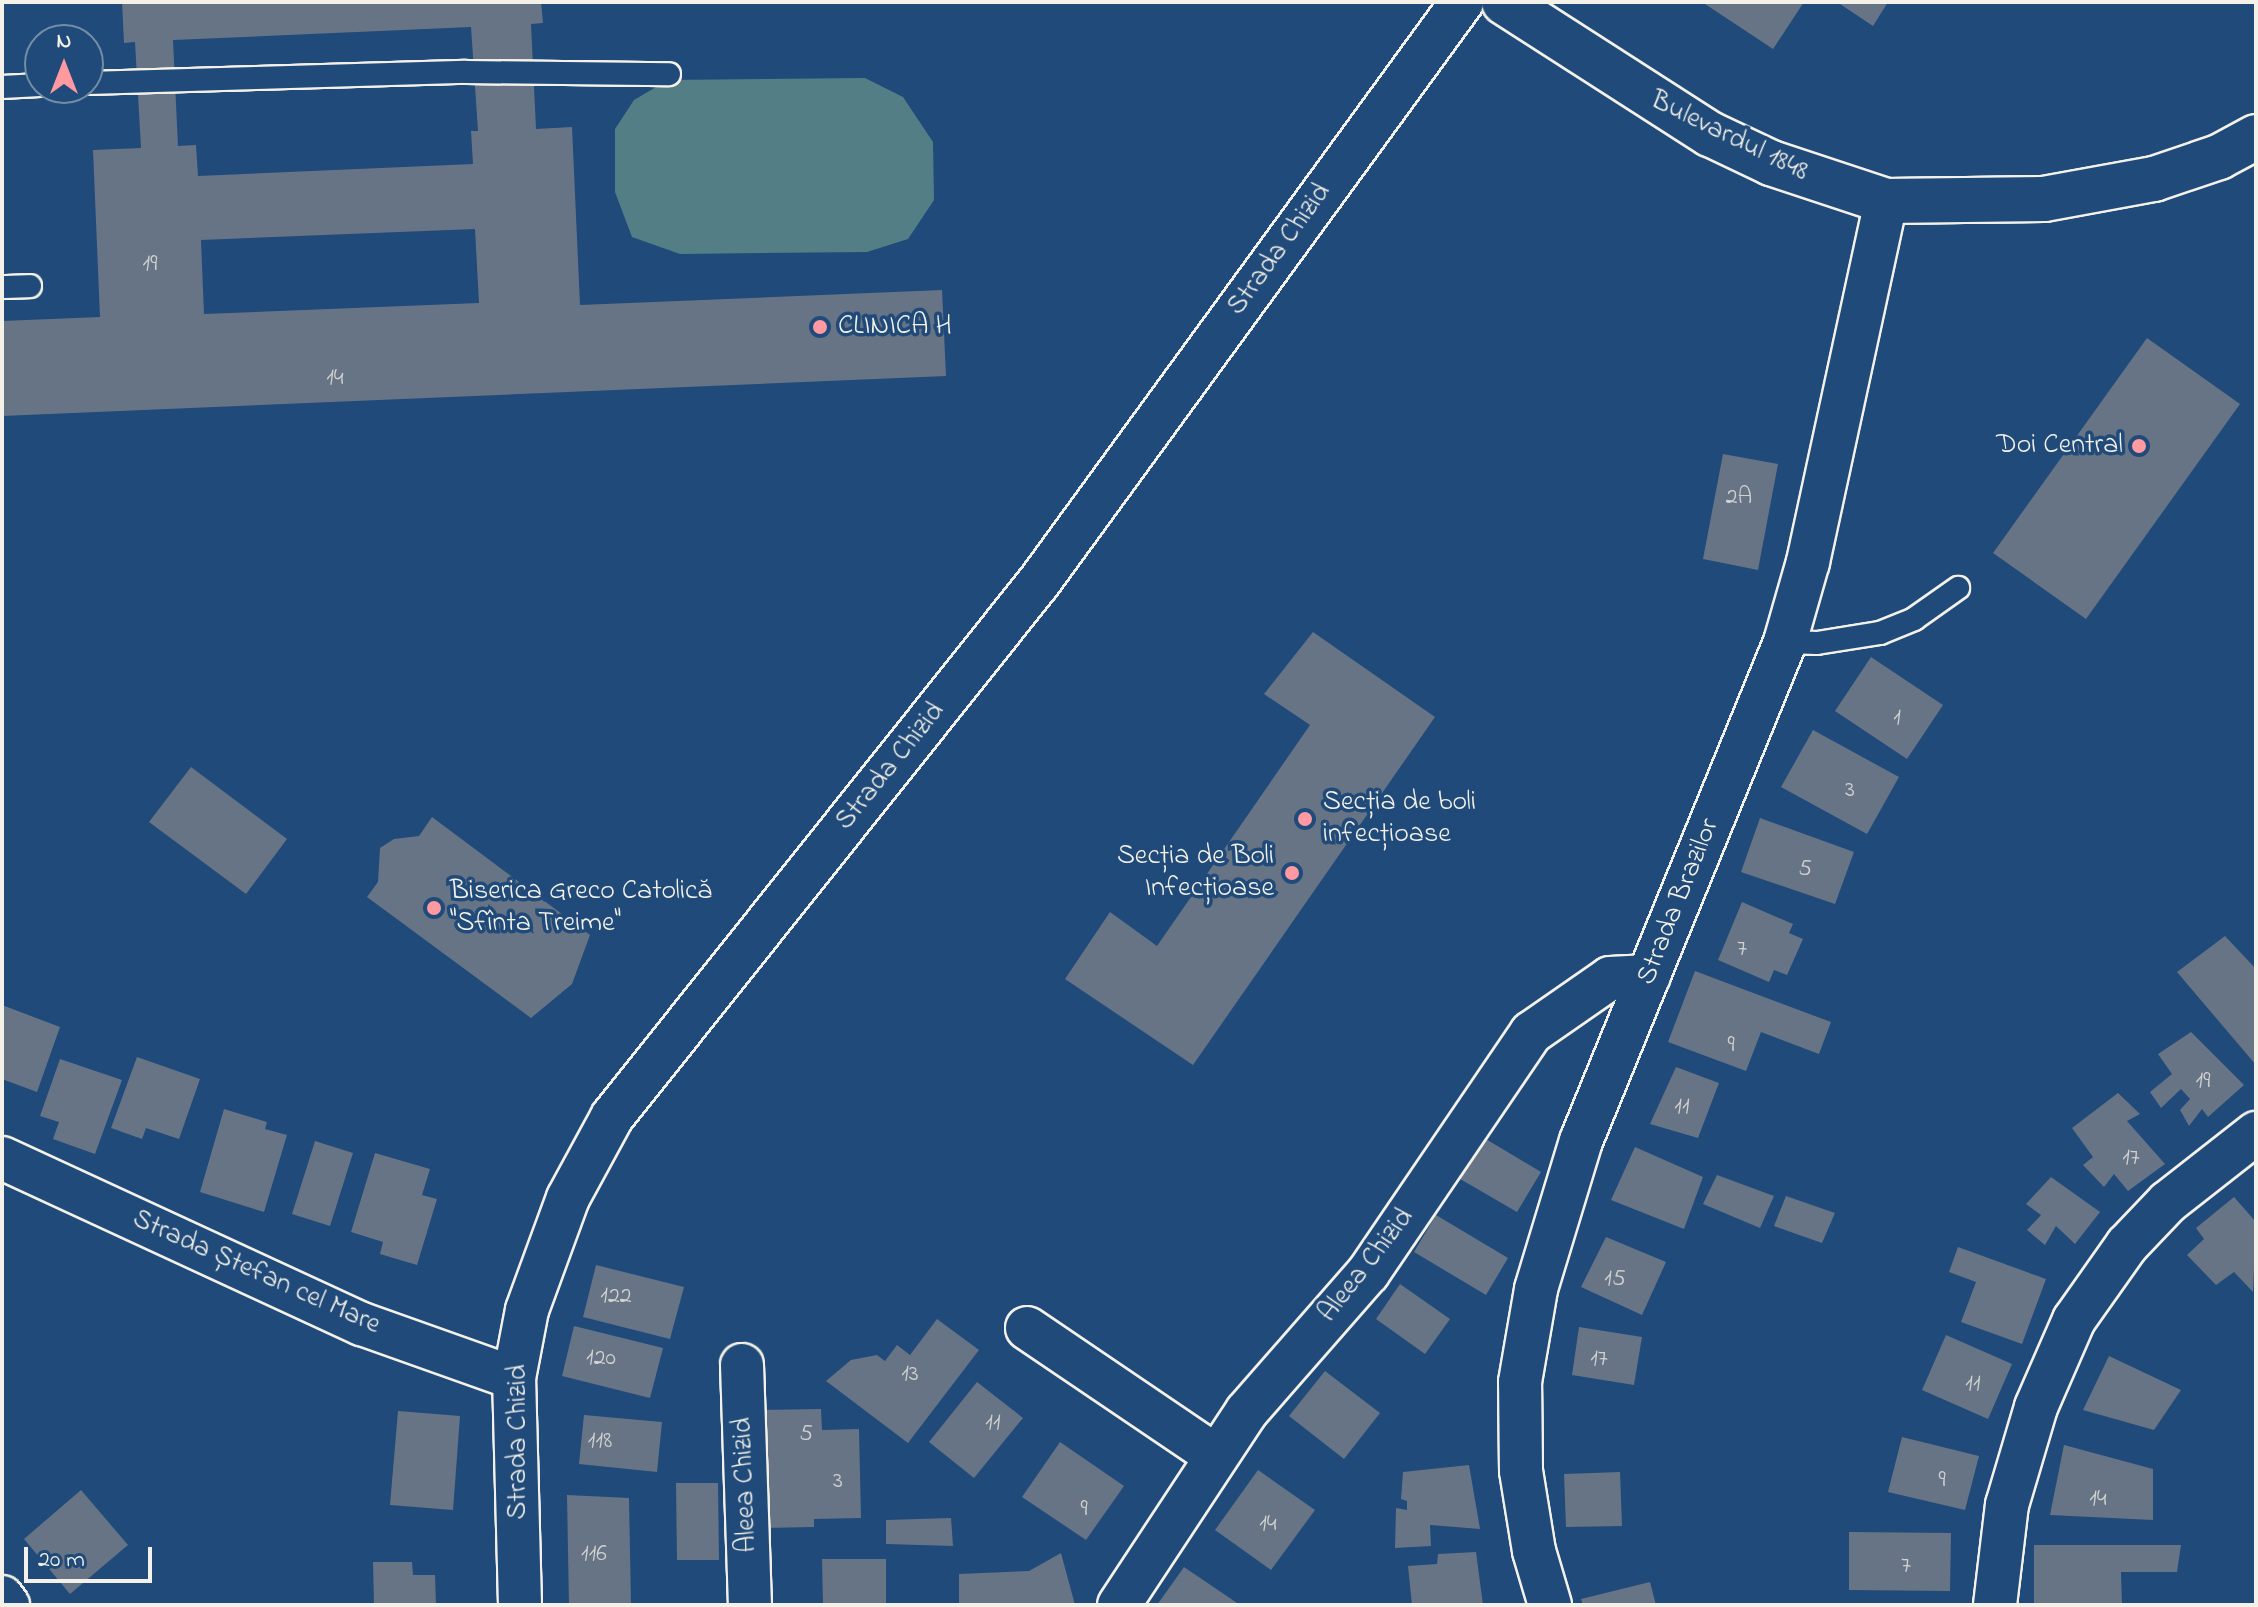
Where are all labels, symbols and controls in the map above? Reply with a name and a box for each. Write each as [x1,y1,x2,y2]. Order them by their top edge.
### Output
north arrow [24,24,104,104]
text: N [57,26,71,58]
street label: Bulevardul 1848 [1645,84,1813,190]
street label: Strada Chizid [1221,177,1339,323]
house number: 19 [143,251,157,279]
place label: CLINICA H [838,310,952,344]
marker: CLINICA H [809,316,831,338]
house number: 14 [326,365,344,393]
place label: Doi Central [1996,429,2123,463]
marker: Doi Central [2130,437,2148,455]
house number: 2A [1726,484,1752,512]
street label: Strada Chizid [829,696,953,838]
house number: 1 [1893,705,1901,733]
house number: 3 [1845,777,1855,805]
place label: Secția de boli infecțioase [1323,786,1476,852]
marker: Secția de boli infecțioase [1294,808,1316,830]
street label: Strada Brazilor [1630,814,1728,990]
place label: Secția de Boli Infecțioase [1117,840,1274,906]
house number: 5 [1798,856,1812,884]
marker: Secția de Boli Infecțioase [1281,862,1303,884]
place label: Biserica Greco Catolică "Sfînta Treime" [450,875,712,941]
marker: Biserica Greco Catolică "Sfînta Treime" [425,899,443,917]
house number: 7 [1737,936,1747,964]
house number: 9 [1727,1032,1735,1060]
house number: 19 [2196,1068,2210,1096]
house number: 11 [1674,1094,1690,1122]
house number: 17 [2122,1145,2140,1173]
street label: Aleea Chizid [1312,1202,1422,1330]
street label: Strada Ștefan cel Mare [127,1203,385,1343]
house number: 15 [1604,1266,1626,1294]
house number: 122 [600,1283,632,1311]
house number: 120 [586,1345,616,1373]
house number: 17 [1590,1346,1608,1374]
house number: 13 [901,1361,919,1389]
street label: Strada Chizid [502,1364,536,1520]
house number: 11 [1965,1371,1981,1399]
house number: 11 [985,1410,1001,1438]
street label: Aleea Chizid [727,1417,765,1553]
house number: 5 [799,1421,813,1449]
house number: 118 [588,1428,612,1456]
house number: 9 [1938,1467,1946,1495]
house number: 3 [833,1468,843,1496]
house number: 14 [2089,1486,2107,1514]
house number: 9 [1080,1496,1088,1524]
house number: 14 [1259,1511,1277,1539]
scale bar [28,1531,156,1581]
house number: 116 [581,1541,607,1569]
text: 20 m [38,1543,85,1578]
house number: 7 [1901,1553,1911,1581]

